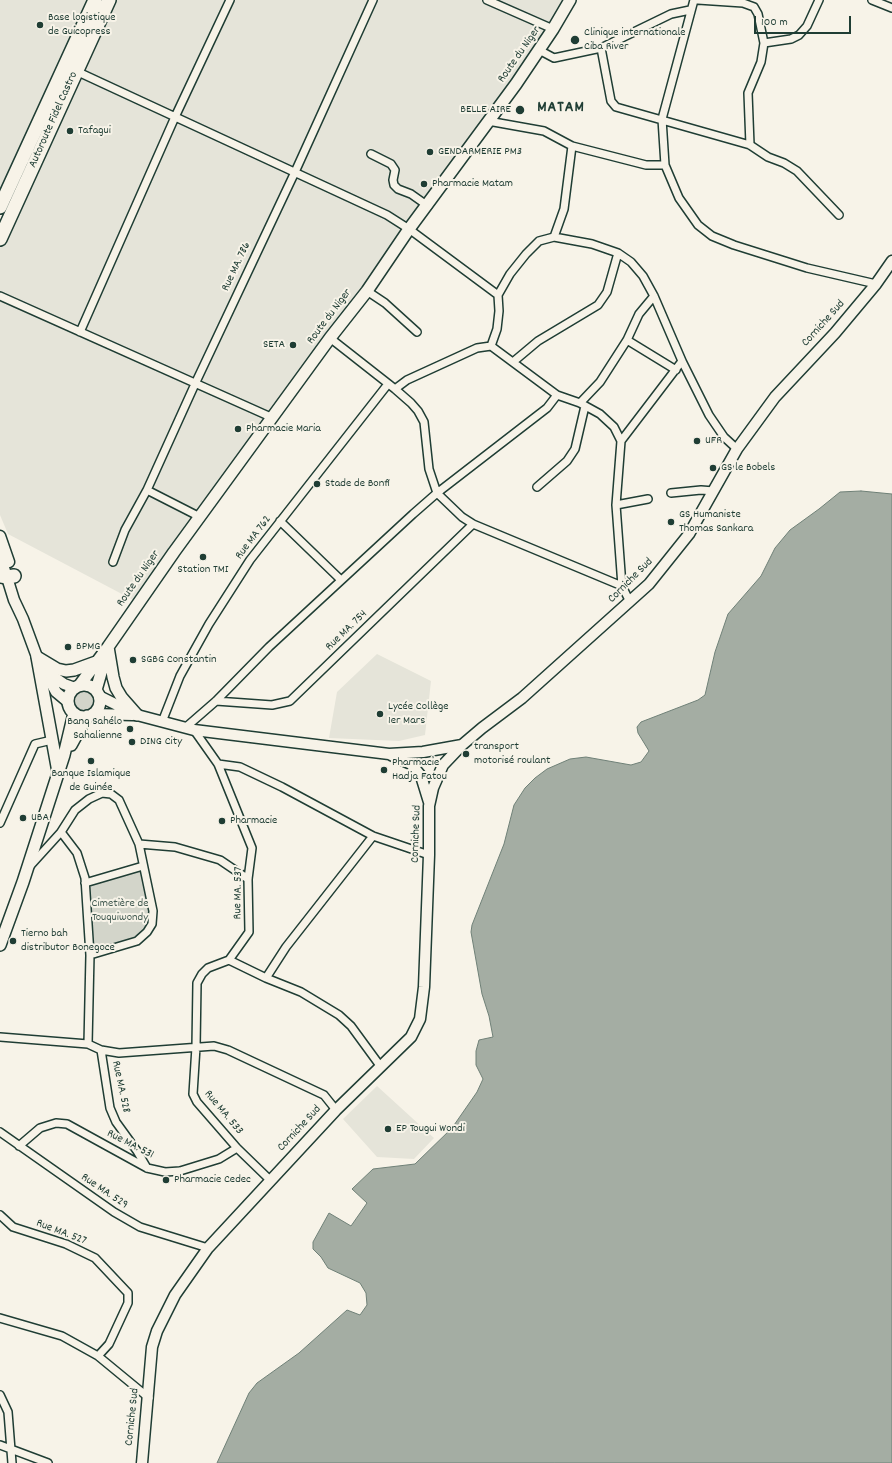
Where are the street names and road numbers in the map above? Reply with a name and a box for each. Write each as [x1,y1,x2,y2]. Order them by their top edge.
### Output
street label: Route du Niger [495,24,545,86]
street label: Autoroute Fidel Castro [26,70,82,170]
street label: Rue MA. 786 [219,240,255,294]
street label: Route du Niger [305,287,355,347]
street label: Corniche Sud [799,298,849,350]
street label: Rue MA 762 [233,513,275,563]
street label: Route du Niger [114,548,164,610]
street label: Corniche Sud [605,555,657,607]
street label: Rue MA. 754 [323,608,371,654]
street label: Corniche Sud [409,805,425,863]
street label: Rue MA. 537 [231,866,247,920]
street label: Rue MA. 528 [107,1060,133,1114]
street label: Rue MA. 533 [200,1088,246,1138]
street label: Corniche Sud [275,1103,325,1155]
street label: Rue MA. 531 [104,1127,156,1163]
street label: Rue MA. 529 [78,1171,130,1213]
street label: Rue MA. 527 [34,1217,88,1249]
street label: Corniche Sud [123,1387,143,1447]

